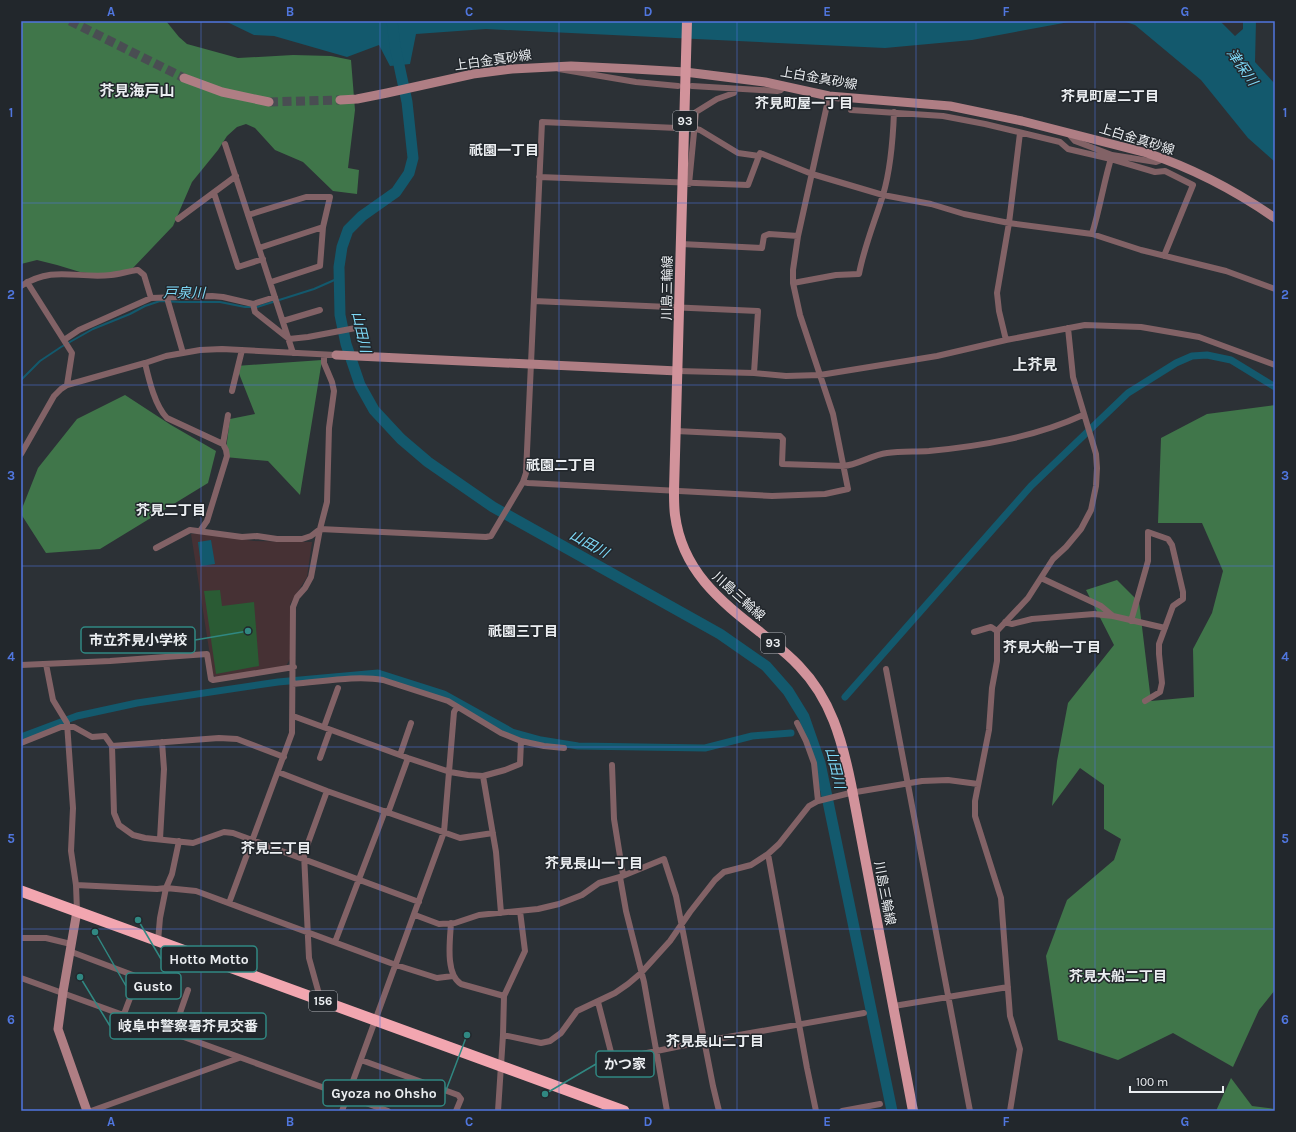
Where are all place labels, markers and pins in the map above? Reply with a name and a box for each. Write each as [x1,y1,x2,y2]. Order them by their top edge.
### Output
callout: 市立芥見小学校 [81,627,195,653]
callout: Hotto Motto [161,946,257,972]
callout: Gusto [126,973,181,999]
callout: 岐阜中警察署芥見交番 [110,1013,266,1039]
callout: かつ家 [596,1051,654,1077]
callout: Gyoza no Ohsho [323,1080,445,1106]

